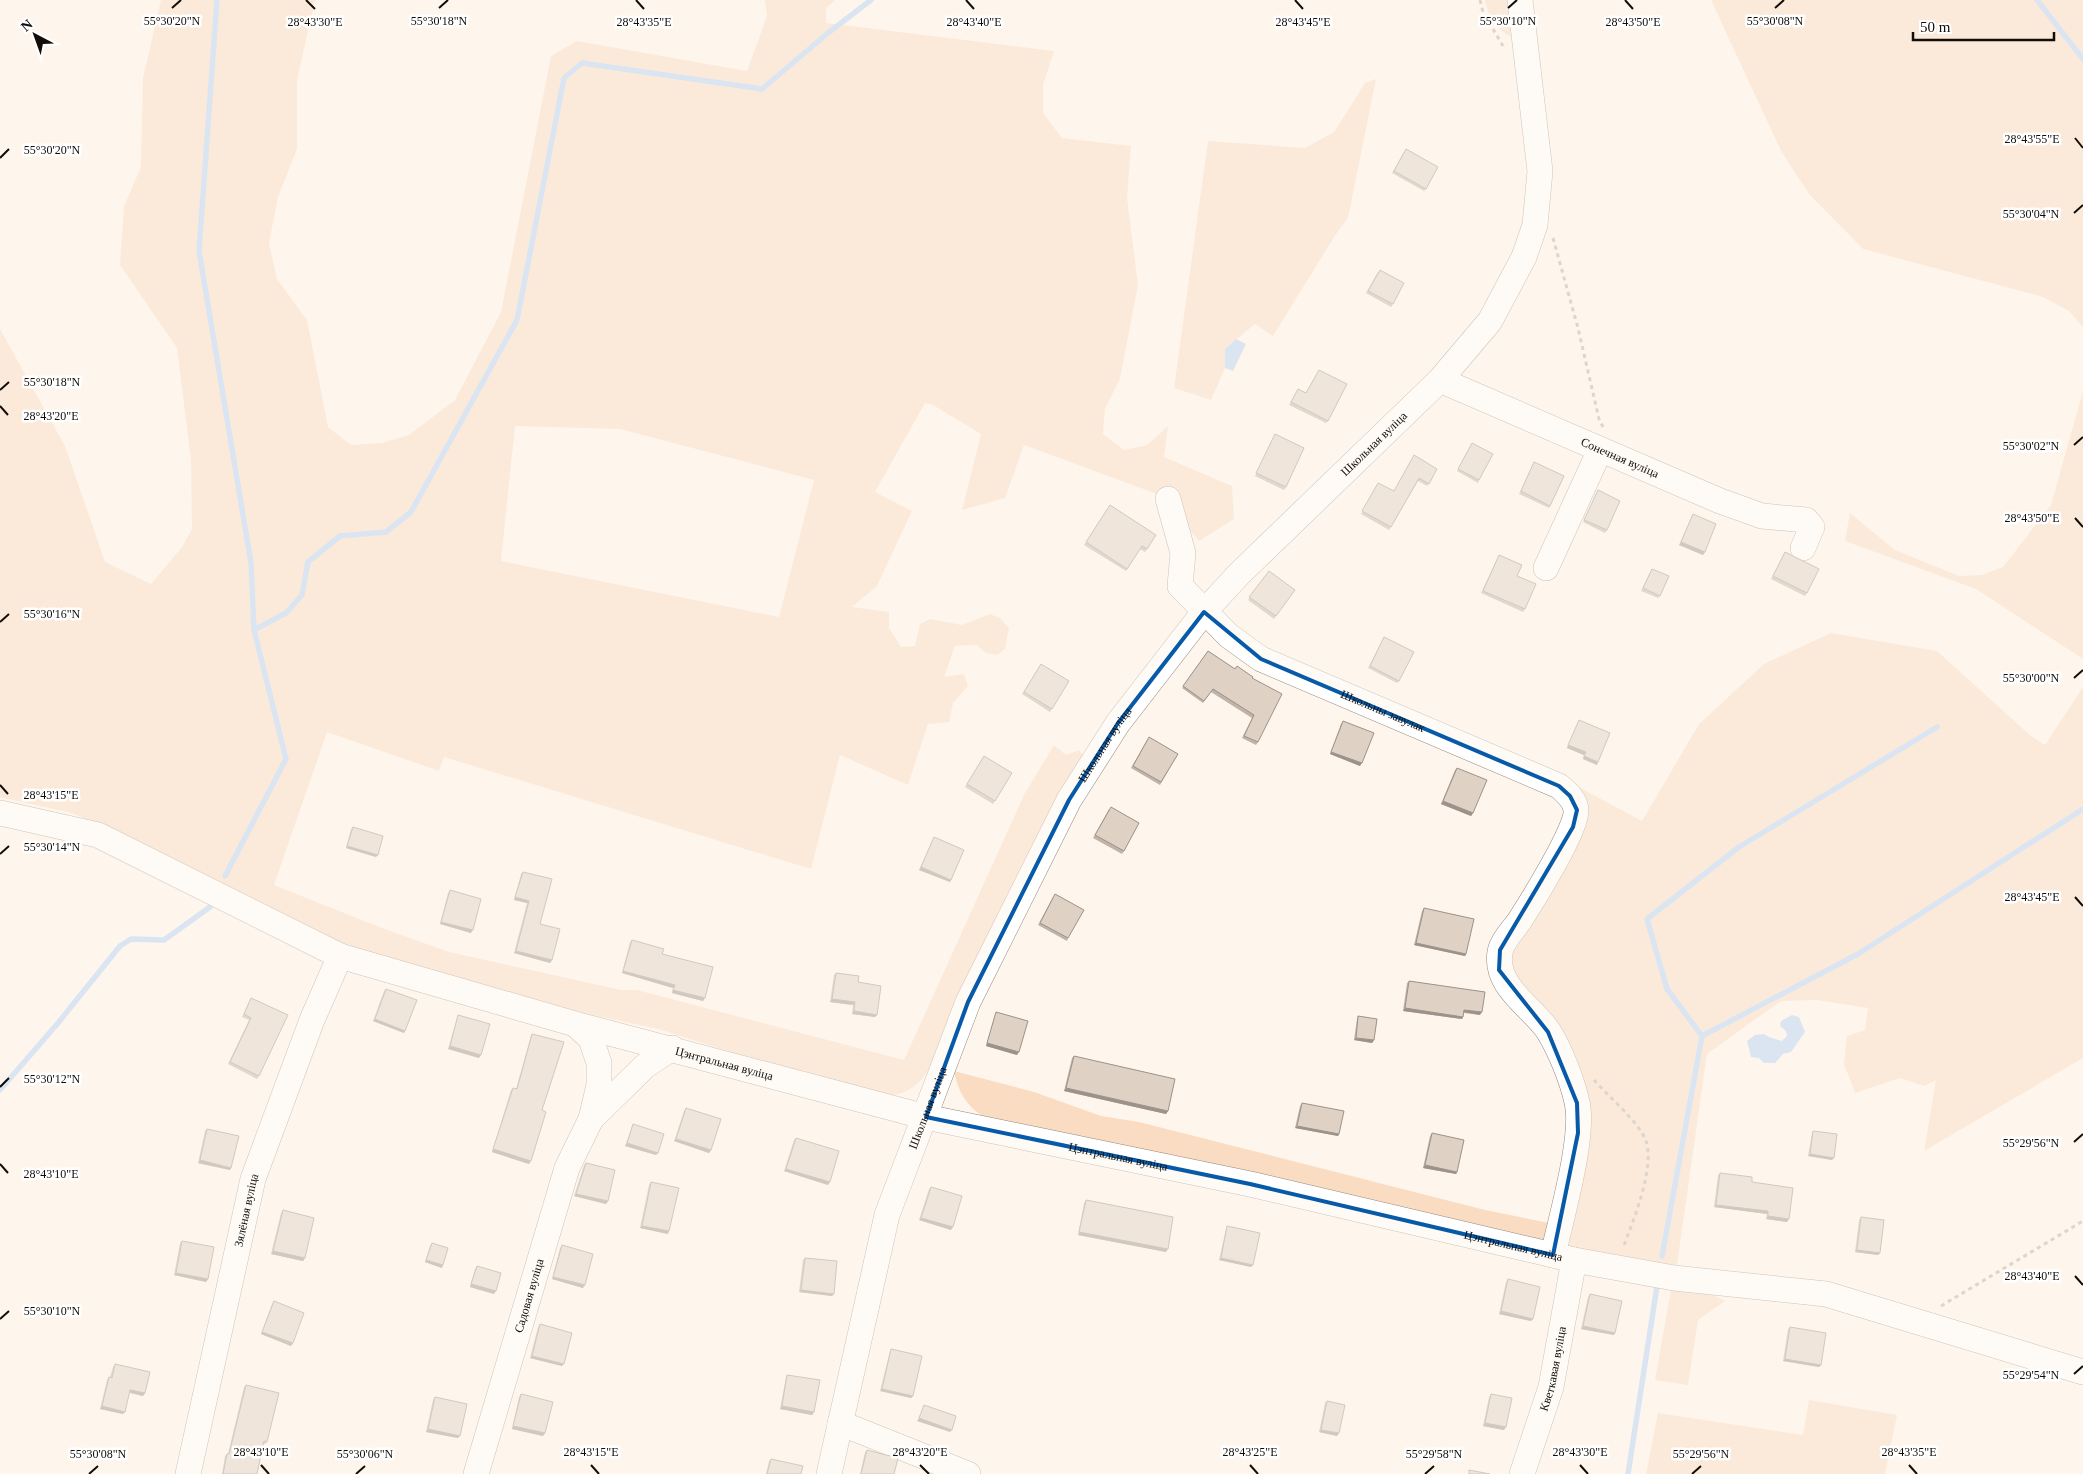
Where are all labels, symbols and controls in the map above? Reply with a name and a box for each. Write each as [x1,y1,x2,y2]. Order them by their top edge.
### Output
north arrow [10,10,60,60]
scale bar [1913,10,2054,42]
text: 55°30'20"N [144,14,201,28]
text: 55°30'18"N [411,14,468,28]
text: 55°30'10"N [1480,14,1537,28]
text: 55°30'08"N [1747,14,1804,28]
text: 28°43'30"E [287,15,343,29]
text: 28°43'35"E [616,15,672,29]
text: 28°43'40"E [946,15,1002,29]
text: 28°43'45"E [1275,15,1331,29]
text: 28°43'50"E [1605,15,1661,29]
text: N [18,17,36,35]
text: 50 m [1920,19,1951,35]
text: 28°43'55"E [2004,132,2060,146]
text: 55°30'20"N [24,143,81,157]
text: 55°30'04"N [2003,207,2060,221]
text: 55°30'18"N [24,375,81,389]
street label: Школьная вуліца [1338,408,1410,479]
text: 28°43'20"E [23,409,79,423]
street label: Сонечная вуліца [1579,435,1662,481]
text: 55°30'02"N [2003,439,2060,453]
text: 28°43'50"E [2004,511,2060,525]
text: 55°30'16"N [24,607,81,621]
text: 55°30'00"N [2003,671,2060,685]
street label: Школьны завулак [1339,687,1427,735]
street label: Школьная вуліца [1075,704,1135,785]
text: 28°43'15"E [23,788,79,802]
text: 55°30'14"N [24,840,81,854]
text: 28°43'45"E [2004,890,2060,904]
street label: Цэнтральная вуліца [674,1044,775,1083]
street label: Школьная вуліца [906,1064,950,1151]
text: 55°30'12"N [24,1072,81,1086]
text: 55°29'56"N [2003,1136,2060,1150]
street label: Цэнтральная вуліца [1067,1140,1170,1174]
text: 28°43'10"E [23,1167,79,1181]
street label: Зялёная вуліца [231,1171,262,1248]
street label: Цэнтральная вуліца [1463,1227,1565,1264]
street label: Садовая вуліца [511,1256,547,1334]
text: 28°43'40"E [2004,1269,2060,1283]
text: 55°30'10"N [24,1304,81,1318]
street label: Кветкавая вуліца [1536,1325,1569,1413]
text: 55°29'54"N [2003,1368,2060,1382]
text: 28°43'10"E [233,1445,289,1459]
text: 28°43'15"E [563,1445,619,1459]
text: 28°43'20"E [892,1445,948,1459]
text: 28°43'25"E [1222,1445,1278,1459]
text: 28°43'30"E [1552,1445,1608,1459]
text: 28°43'35"E [1881,1445,1937,1459]
text: 55°30'08"N [70,1447,127,1461]
text: 55°30'06"N [337,1447,394,1461]
text: 55°29'58"N [1406,1447,1463,1461]
text: 55°29'56"N [1673,1447,1730,1461]

